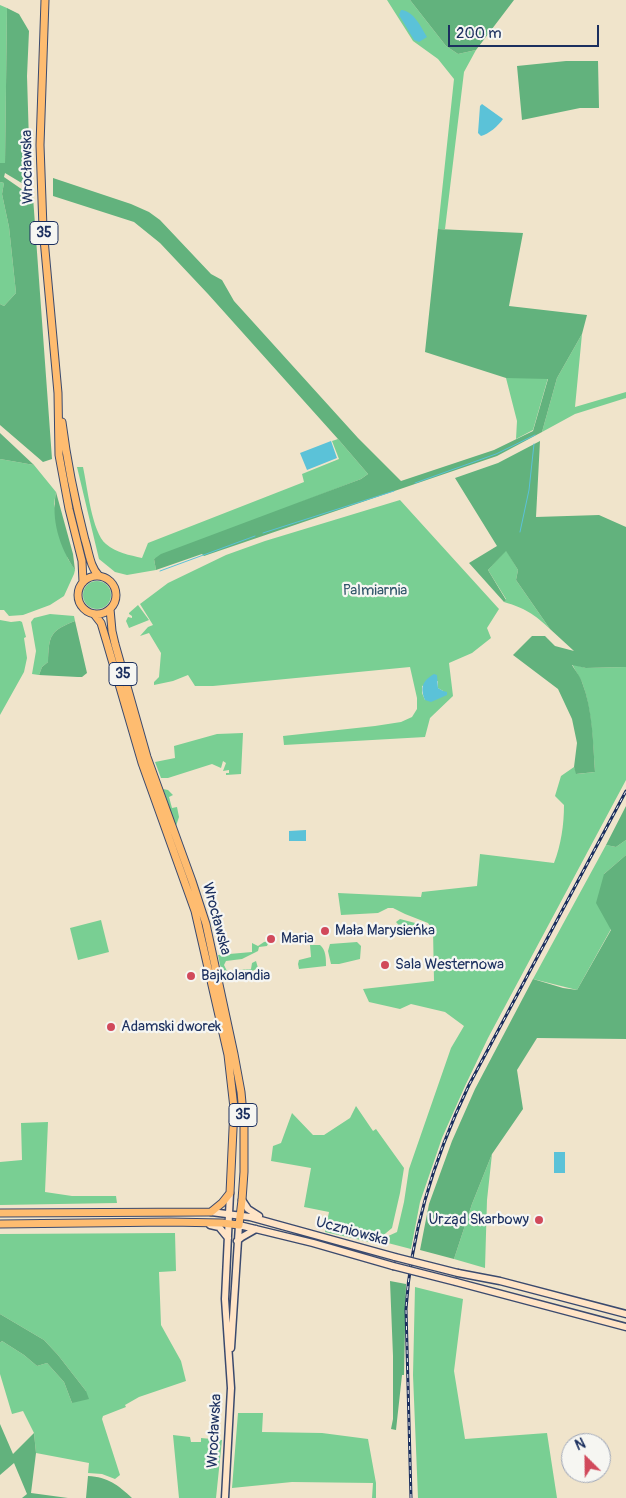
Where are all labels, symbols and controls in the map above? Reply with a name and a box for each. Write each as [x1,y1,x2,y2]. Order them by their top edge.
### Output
scale bar [451,15,602,47]
text: 200 m [456,24,501,43]
street label: Wrocławska [18,130,38,204]
road number: 35 [30,222,58,244]
park label: Palmiarnia [343,582,407,600]
road number: 35 [109,662,137,686]
street label: Wrocławska [198,881,234,957]
place label: Mała Marysieńka [335,922,435,940]
marker: Mała Marysieńka [319,925,331,937]
place label: Maria [281,930,314,948]
marker: Maria [265,933,277,945]
place label: Sala Westernowa [395,956,504,974]
marker: Sala Westernowa [379,959,391,971]
place label: Bajkolandia [201,967,270,985]
marker: Bajkolandia [185,970,197,982]
place label: Adamski dworek [121,1018,221,1036]
marker: Adamski dworek [105,1021,117,1033]
road number: 35 [229,1104,257,1126]
place label: Urząd Skarbowy [428,1211,529,1229]
street label: Uczniowska [314,1214,390,1250]
marker: Urząd Skarbowy [533,1214,545,1226]
street label: Wrocławska [204,1393,226,1469]
north arrow [561,1433,611,1483]
text: N [573,1435,588,1454]

